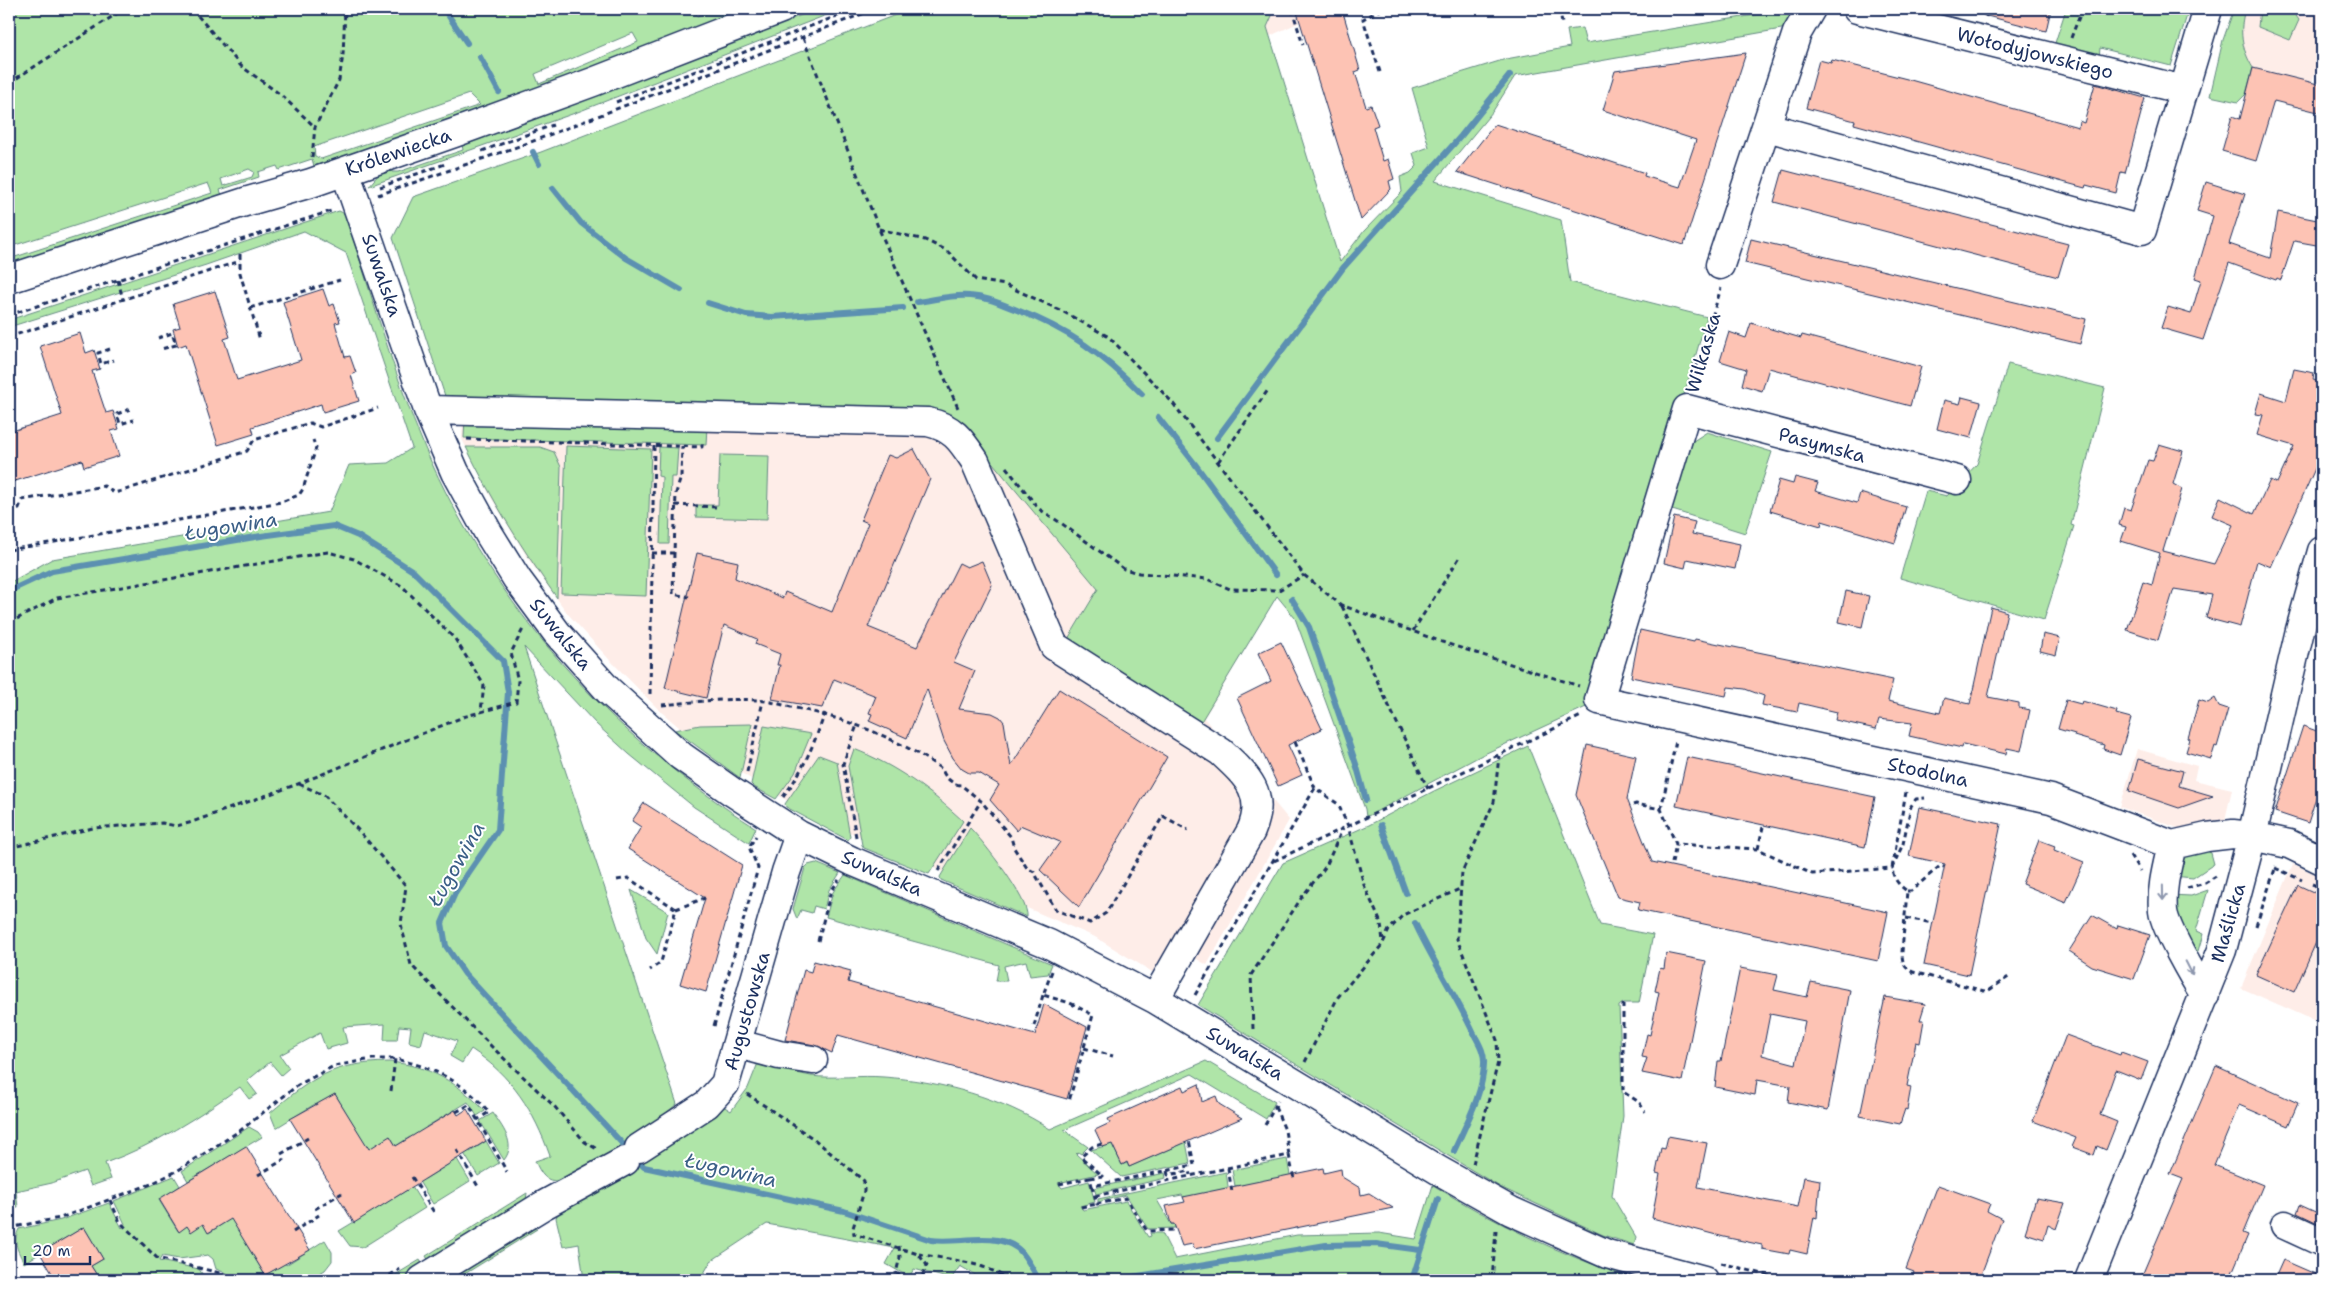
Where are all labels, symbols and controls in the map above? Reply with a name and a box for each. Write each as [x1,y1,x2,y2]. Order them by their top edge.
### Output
street label: Wołodyjowskiego [1954,21,2116,85]
street label: Królewiecka [342,122,454,182]
street label: Suwalska [356,230,408,320]
street label: Wilkaska [1680,310,1726,396]
street label: Pasymska [1776,421,1869,469]
water label: Ługowina [182,506,279,546]
street label: Suwalska [524,593,598,675]
street label: Stodolna [1885,751,1971,793]
water label: Ługowina [421,817,491,912]
street label: Suwalska [838,844,927,902]
street label: Maślicka [2205,880,2251,965]
one-way arrow [2158,884,2168,901]
street label: Augustowska [718,949,776,1073]
one-way arrow [2184,961,2194,976]
street label: Suwalska [1202,1020,1288,1086]
water label: Ługowina [682,1147,779,1193]
scale bar [25,1234,90,1266]
text: 20 m [32,1241,71,1261]

